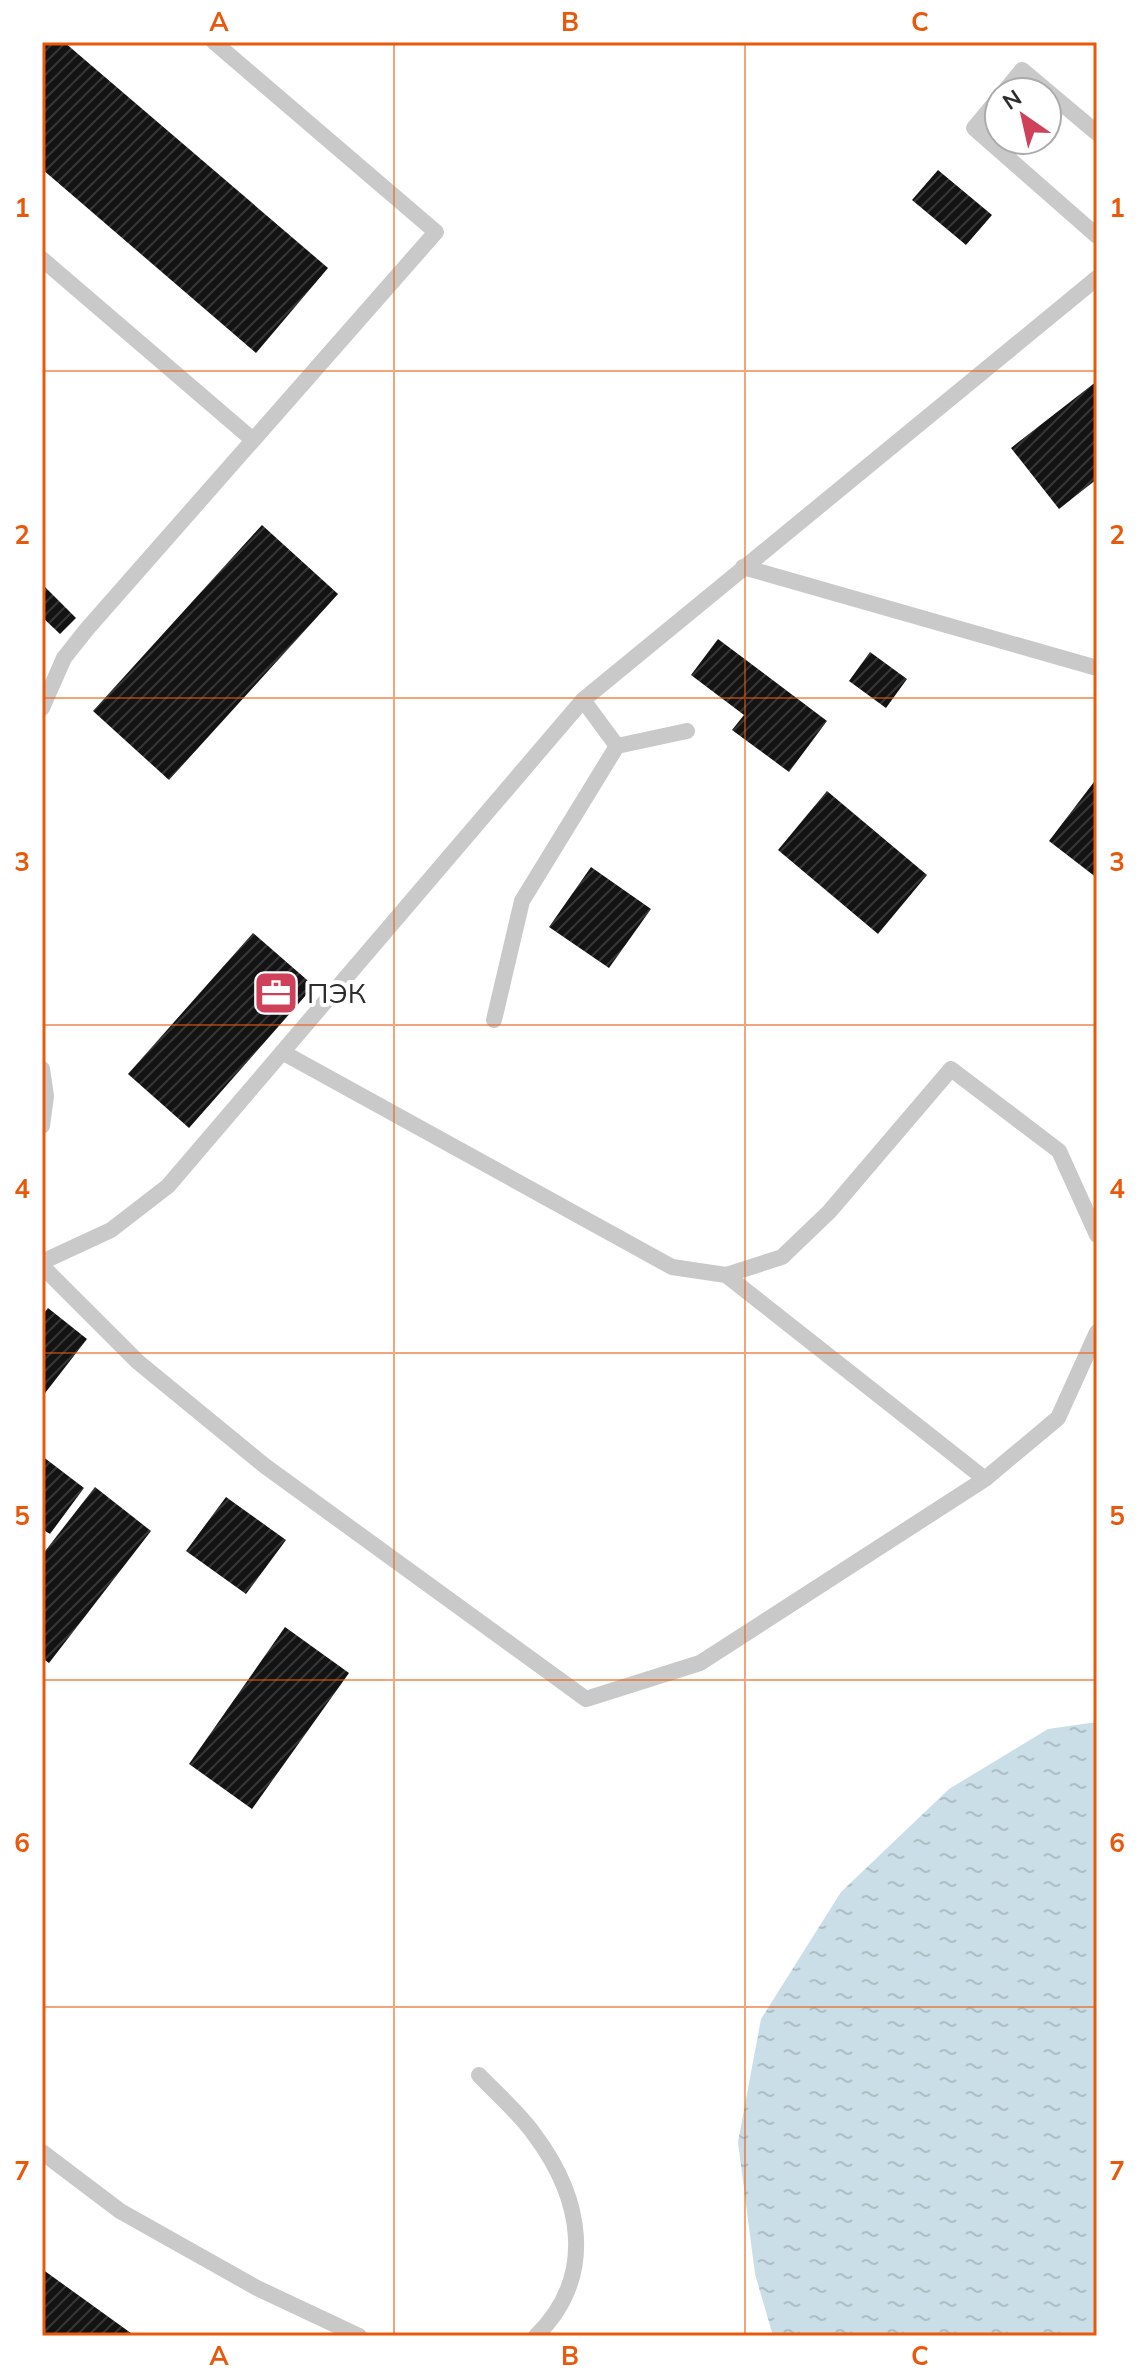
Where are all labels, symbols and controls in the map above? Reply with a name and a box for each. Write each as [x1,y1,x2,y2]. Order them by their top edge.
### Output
text: A [209,5,229,38]
text: B [561,5,579,38]
text: C [911,5,929,38]
north arrow [983,76,1063,156]
text: N [997,83,1027,116]
text: 1 [14,191,30,224]
text: 1 [1109,191,1125,224]
text: 2 [14,518,30,551]
text: 2 [1109,518,1125,551]
text: 3 [14,845,30,878]
text: 3 [1109,845,1125,878]
office icon: ПЭК [252,969,300,1017]
place label: ПЭК [307,975,367,1010]
text: 4 [14,1172,30,1205]
text: 4 [1109,1172,1125,1205]
text: 5 [14,1499,30,1532]
text: 5 [1109,1499,1125,1532]
text: 6 [14,1826,30,1859]
text: 6 [1109,1826,1125,1859]
text: 7 [14,2154,30,2187]
text: 7 [1109,2154,1125,2187]
text: A [209,2339,229,2372]
text: B [561,2339,579,2372]
text: C [911,2339,929,2372]

